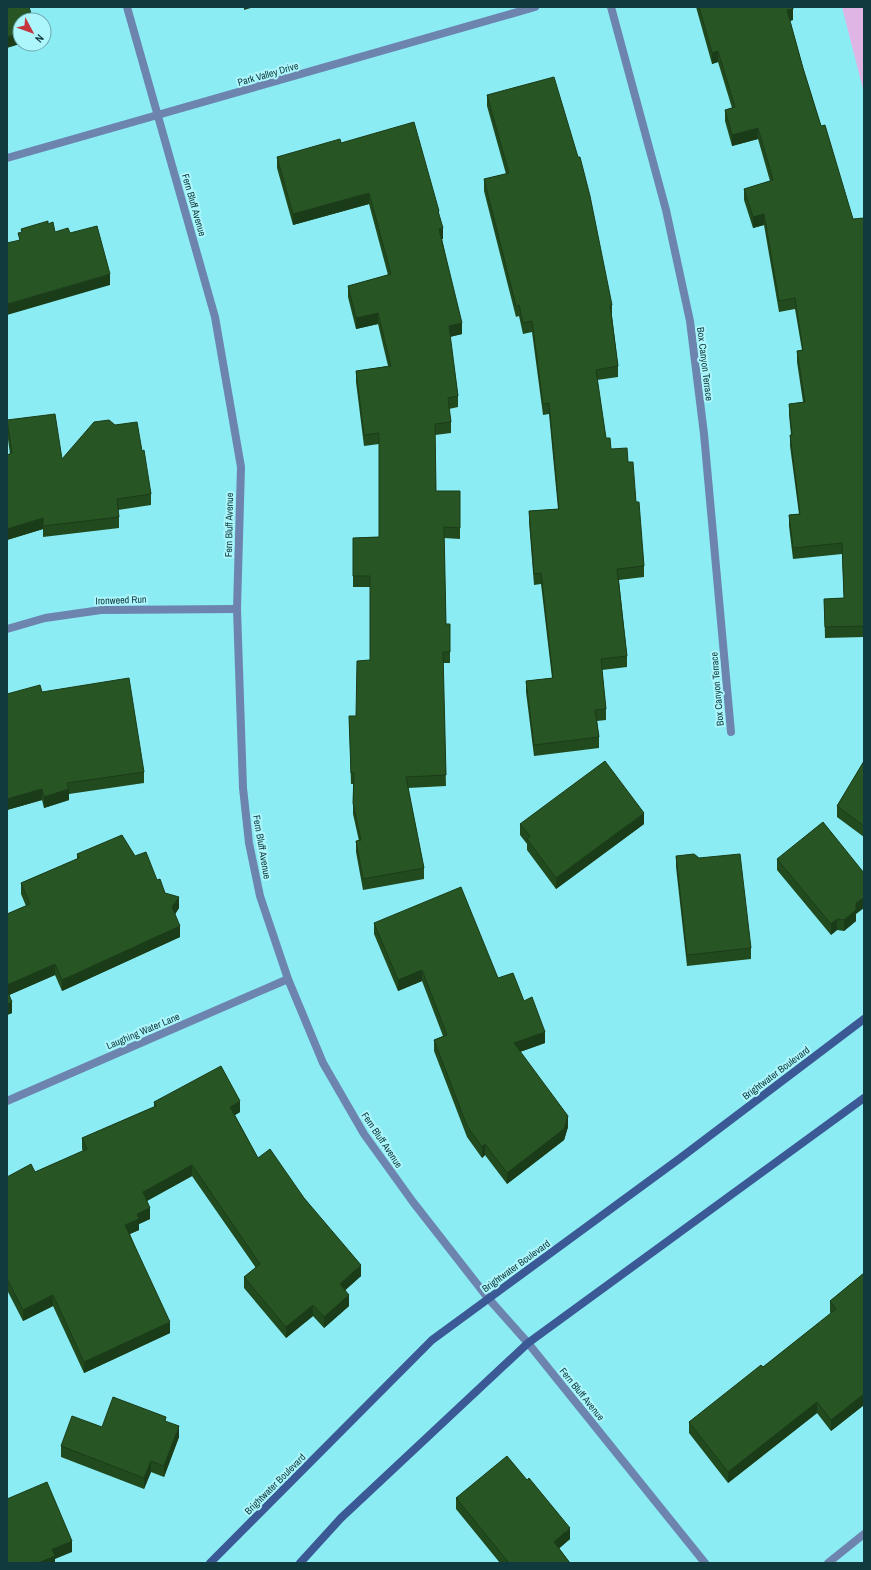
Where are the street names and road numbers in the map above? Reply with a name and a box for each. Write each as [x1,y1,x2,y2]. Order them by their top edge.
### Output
street label: Park Valley Drive [236,59,300,89]
street label: Fern Bluff Avenue [179,172,209,238]
street label: Box Canyon Terrace [694,326,716,402]
street label: Fern Bluff Avenue [222,492,236,557]
street label: Ironweed Run [95,593,147,607]
street label: Box Canyon Terrace [707,651,727,727]
street label: Fern Bluff Avenue [250,814,274,880]
street label: Laughing Water Lane [104,1009,182,1052]
street label: Brightwater Boulevard [740,1043,812,1103]
street label: Fern Bluff Avenue [359,1110,406,1171]
street label: Brightwater Boulevard [479,1237,553,1295]
street label: Fern Bluff Avenue [557,1365,608,1423]
street label: Brightwater Boulevard [242,1451,308,1517]

